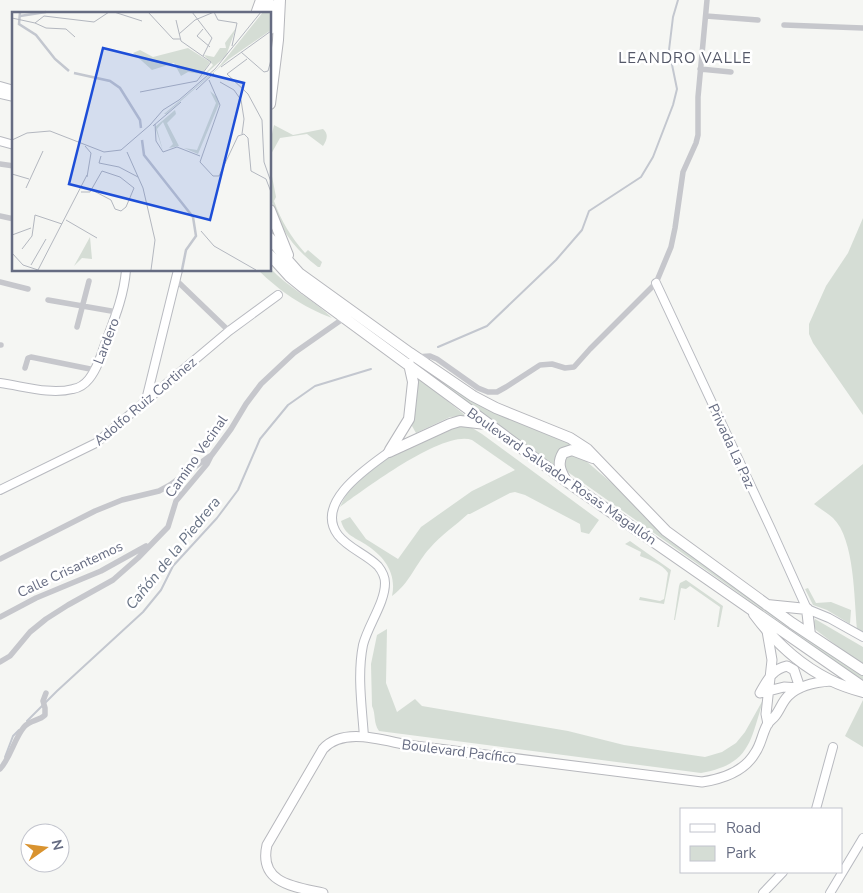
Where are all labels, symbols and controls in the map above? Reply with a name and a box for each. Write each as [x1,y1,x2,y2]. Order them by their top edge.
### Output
inset map [12,12,271,271]
district label: LEANDRO VALLE [618,48,752,68]
street label: Lardero [89,315,124,367]
street label: Adolfo Ruiz Cortinez [90,352,201,450]
street label: Privada La Paz [704,401,760,492]
street label: Boulevard Salvador Rosas Magallón [463,403,660,549]
street label: Camino Vecinal [161,411,232,501]
water label: Cañón de la Piedrera [121,492,225,614]
street label: Calle Crisantemos [14,537,126,602]
street label: Boulevard Pacífico [401,735,518,768]
legend [680,808,843,873]
text: Road [726,818,761,838]
north arrow [20,823,70,873]
text: N [47,838,68,852]
text: Park [726,843,756,863]

